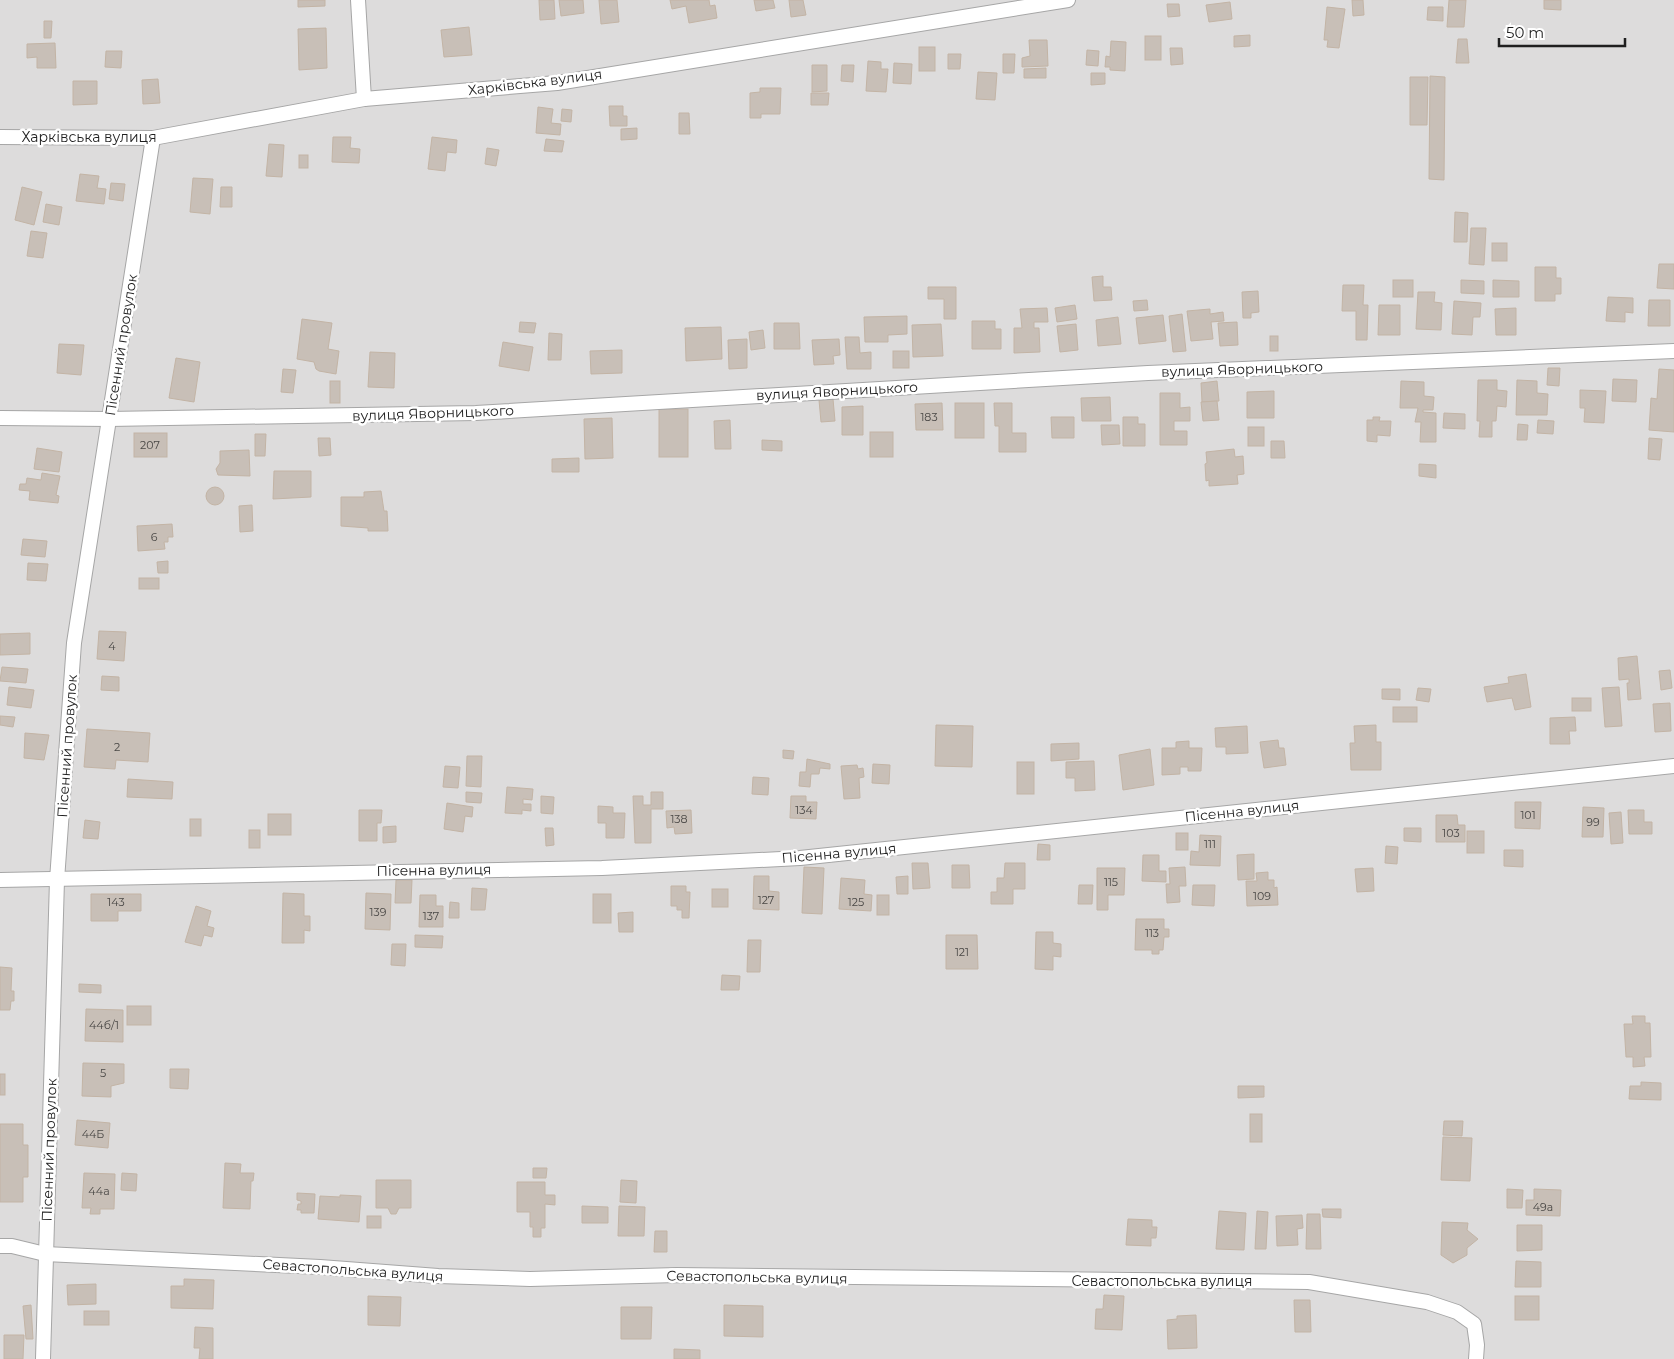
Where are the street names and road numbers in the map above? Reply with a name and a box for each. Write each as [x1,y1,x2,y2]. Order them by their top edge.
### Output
street label: Харківська вулиця [467,65,603,99]
street label: Харківська вулиця [21,128,157,146]
street label: Пісенний провулок [101,273,141,417]
street label: вулиця Яворницького [1161,357,1323,381]
street label: вулиця Яворницького [756,378,918,404]
street label: вулиця Яворницького [352,401,514,425]
street label: Пісенний провулок [53,674,81,818]
street label: Пісенна вулиця [1184,796,1300,826]
street label: Пісенна вулиця [781,839,897,867]
street label: Пісенна вулиця [376,860,492,880]
street label: Пісенний провулок [38,1078,60,1222]
street label: Севастопольська вулиця [262,1255,444,1285]
street label: Севастопольська вулиця [666,1266,848,1288]
street label: Севастопольська вулиця [1071,1272,1253,1290]

